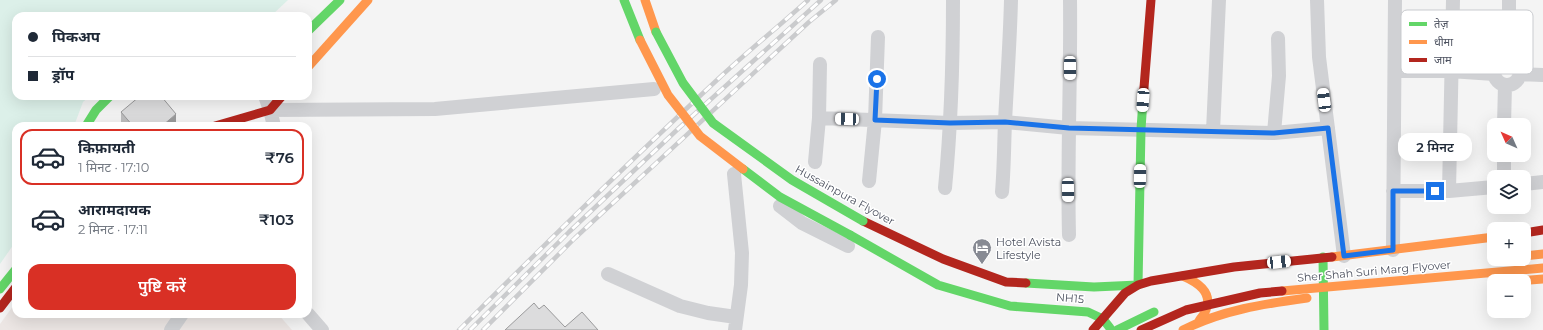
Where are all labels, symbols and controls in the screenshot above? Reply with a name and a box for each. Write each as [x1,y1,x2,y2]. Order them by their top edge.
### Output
legend [1401,10,1533,74]
text: तेज़ [1434,17,1449,31]
text: पिकअप [52,27,100,46]
text: धीमा [1434,35,1453,49]
text: जाम [1434,53,1452,67]
car [1064,56,1076,80]
text: ड्रॉप [52,65,74,84]
route start [868,70,886,88]
car [1317,87,1331,113]
car [1136,88,1150,112]
car [835,113,859,125]
north arrow [1487,118,1531,162]
map controls [1487,118,1531,318]
callout: 2 मिनट [1398,133,1472,161]
text: किफ़ायती [78,138,135,157]
icon: car [30,139,66,175]
text: 2 मिनट [1416,139,1454,155]
text: ₹76 [265,148,294,167]
text: 1 मिनट · 17:10 [78,159,149,175]
street label: Hussainpura Flyover [793,162,897,228]
car [1134,164,1146,188]
button: layers [1487,170,1531,214]
car [1062,178,1074,202]
route end [1426,182,1444,200]
text: आरामदायक [78,200,151,219]
icon: car [30,201,66,237]
text: ₹103 [259,210,294,229]
text: 2 मिनट · 17:11 [78,221,148,237]
button: + [1487,222,1531,266]
place label: Hotel Avista Lifestyle [996,235,1061,262]
hotel icon: Hotel Avista Lifestyle [971,237,993,265]
car [1266,255,1292,269]
street label: Sher Shah Suri Marg Flyover [1296,257,1452,285]
button: पुष्टि करें [28,264,296,310]
button: − [1487,274,1531,318]
street label: NH15 [1055,290,1085,306]

